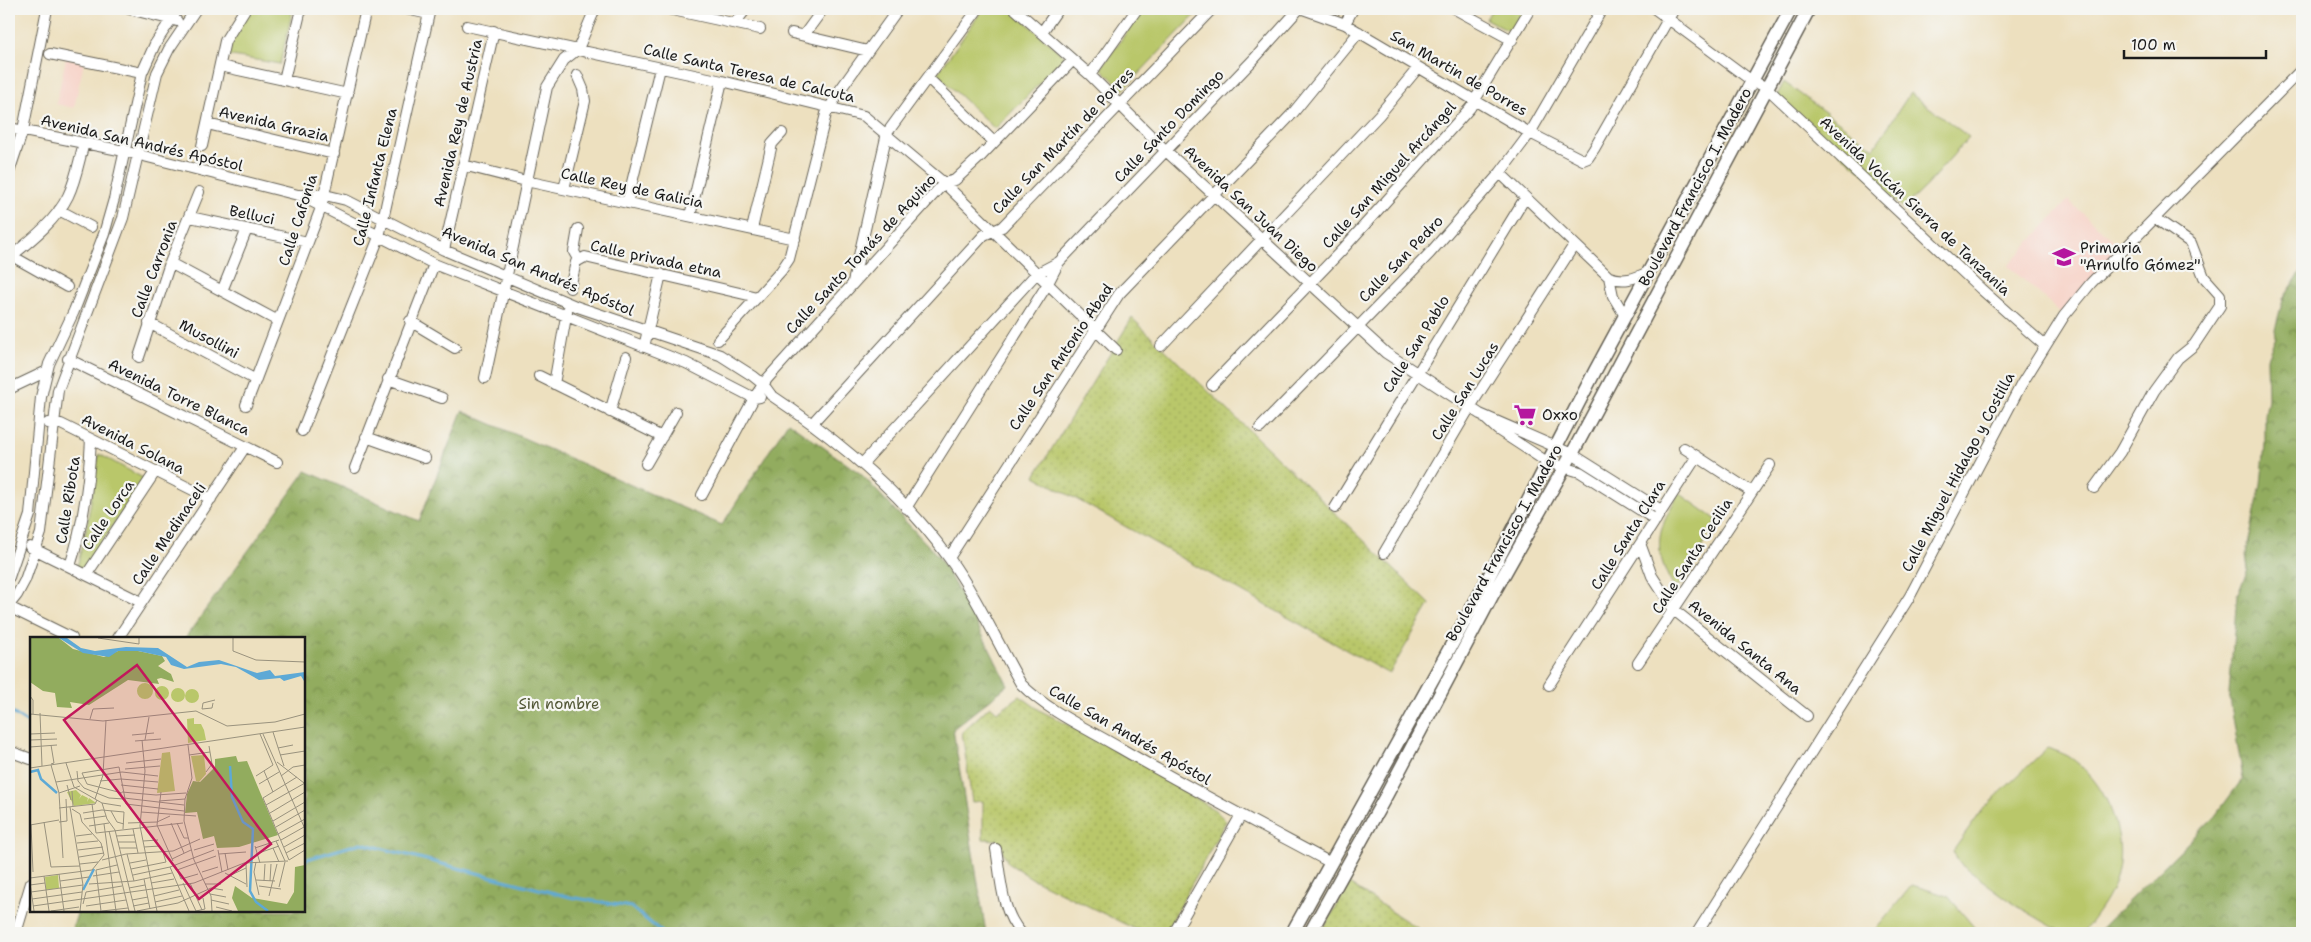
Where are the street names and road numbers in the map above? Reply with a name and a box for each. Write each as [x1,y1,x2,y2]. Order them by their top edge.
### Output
street label: San Martin de Porres [1387,26,1531,120]
street label: Avenida Rey de Austria [429,36,487,209]
street label: Calle Santa Teresa de Calcuta [641,39,857,107]
street label: Calle San Martín de Porres [988,64,1138,218]
street label: Calle Santo Domingo [1110,65,1228,187]
street label: Boulevard Francisco I. Madero [1634,84,1756,290]
street label: Calle San Miguel Arcángel [1318,97,1461,253]
street label: Avenida Grazia [217,102,332,147]
street label: Calle Infanta Elena [348,105,402,248]
street label: Avenida San Andrés Apóstol [39,110,246,176]
street label: Avenida Volcán Sierra de Tanzania [1815,112,2015,300]
street label: Avenida San Juan Diego [1179,141,1323,277]
street label: Calle Rey de Galicia [559,163,706,213]
street label: Calle Santo Tomás de Aquino [781,170,941,338]
street label: Calle Cafonia [274,171,322,268]
street label: Belluci [228,200,276,230]
street label: Calle San Pedro [1354,211,1448,307]
street label: Calle Carronia [126,217,182,321]
street label: Avenida San Andrés Apóstol [439,221,638,321]
street label: Calle privada etna [589,235,724,283]
street label: Calle San Antonio Abad [1004,279,1118,434]
street label: Calle San Pablo [1378,291,1454,397]
street label: Musollini [176,315,242,363]
street label: Calle San Lucas [1427,338,1503,444]
street label: Avenida Torre Blanca [105,354,254,440]
street label: Calle Miguel Hidalgo y Costilla [1897,368,2020,575]
street label: Avenida Solana [78,409,189,479]
street label: Boulevard Francisco I. Madero [1441,441,1567,645]
street label: Calle Ribota [51,454,85,545]
street label: Calle Lorca [77,476,139,554]
street label: Calle Santa Clara [1586,476,1670,594]
street label: Calle Medinaceli [127,479,211,589]
street label: Calle Santa Cecilia [1647,494,1737,618]
street label: Avenida Santa Ana [1684,595,1806,699]
street label: Calle San Andrés Apóstol [1045,680,1215,790]

